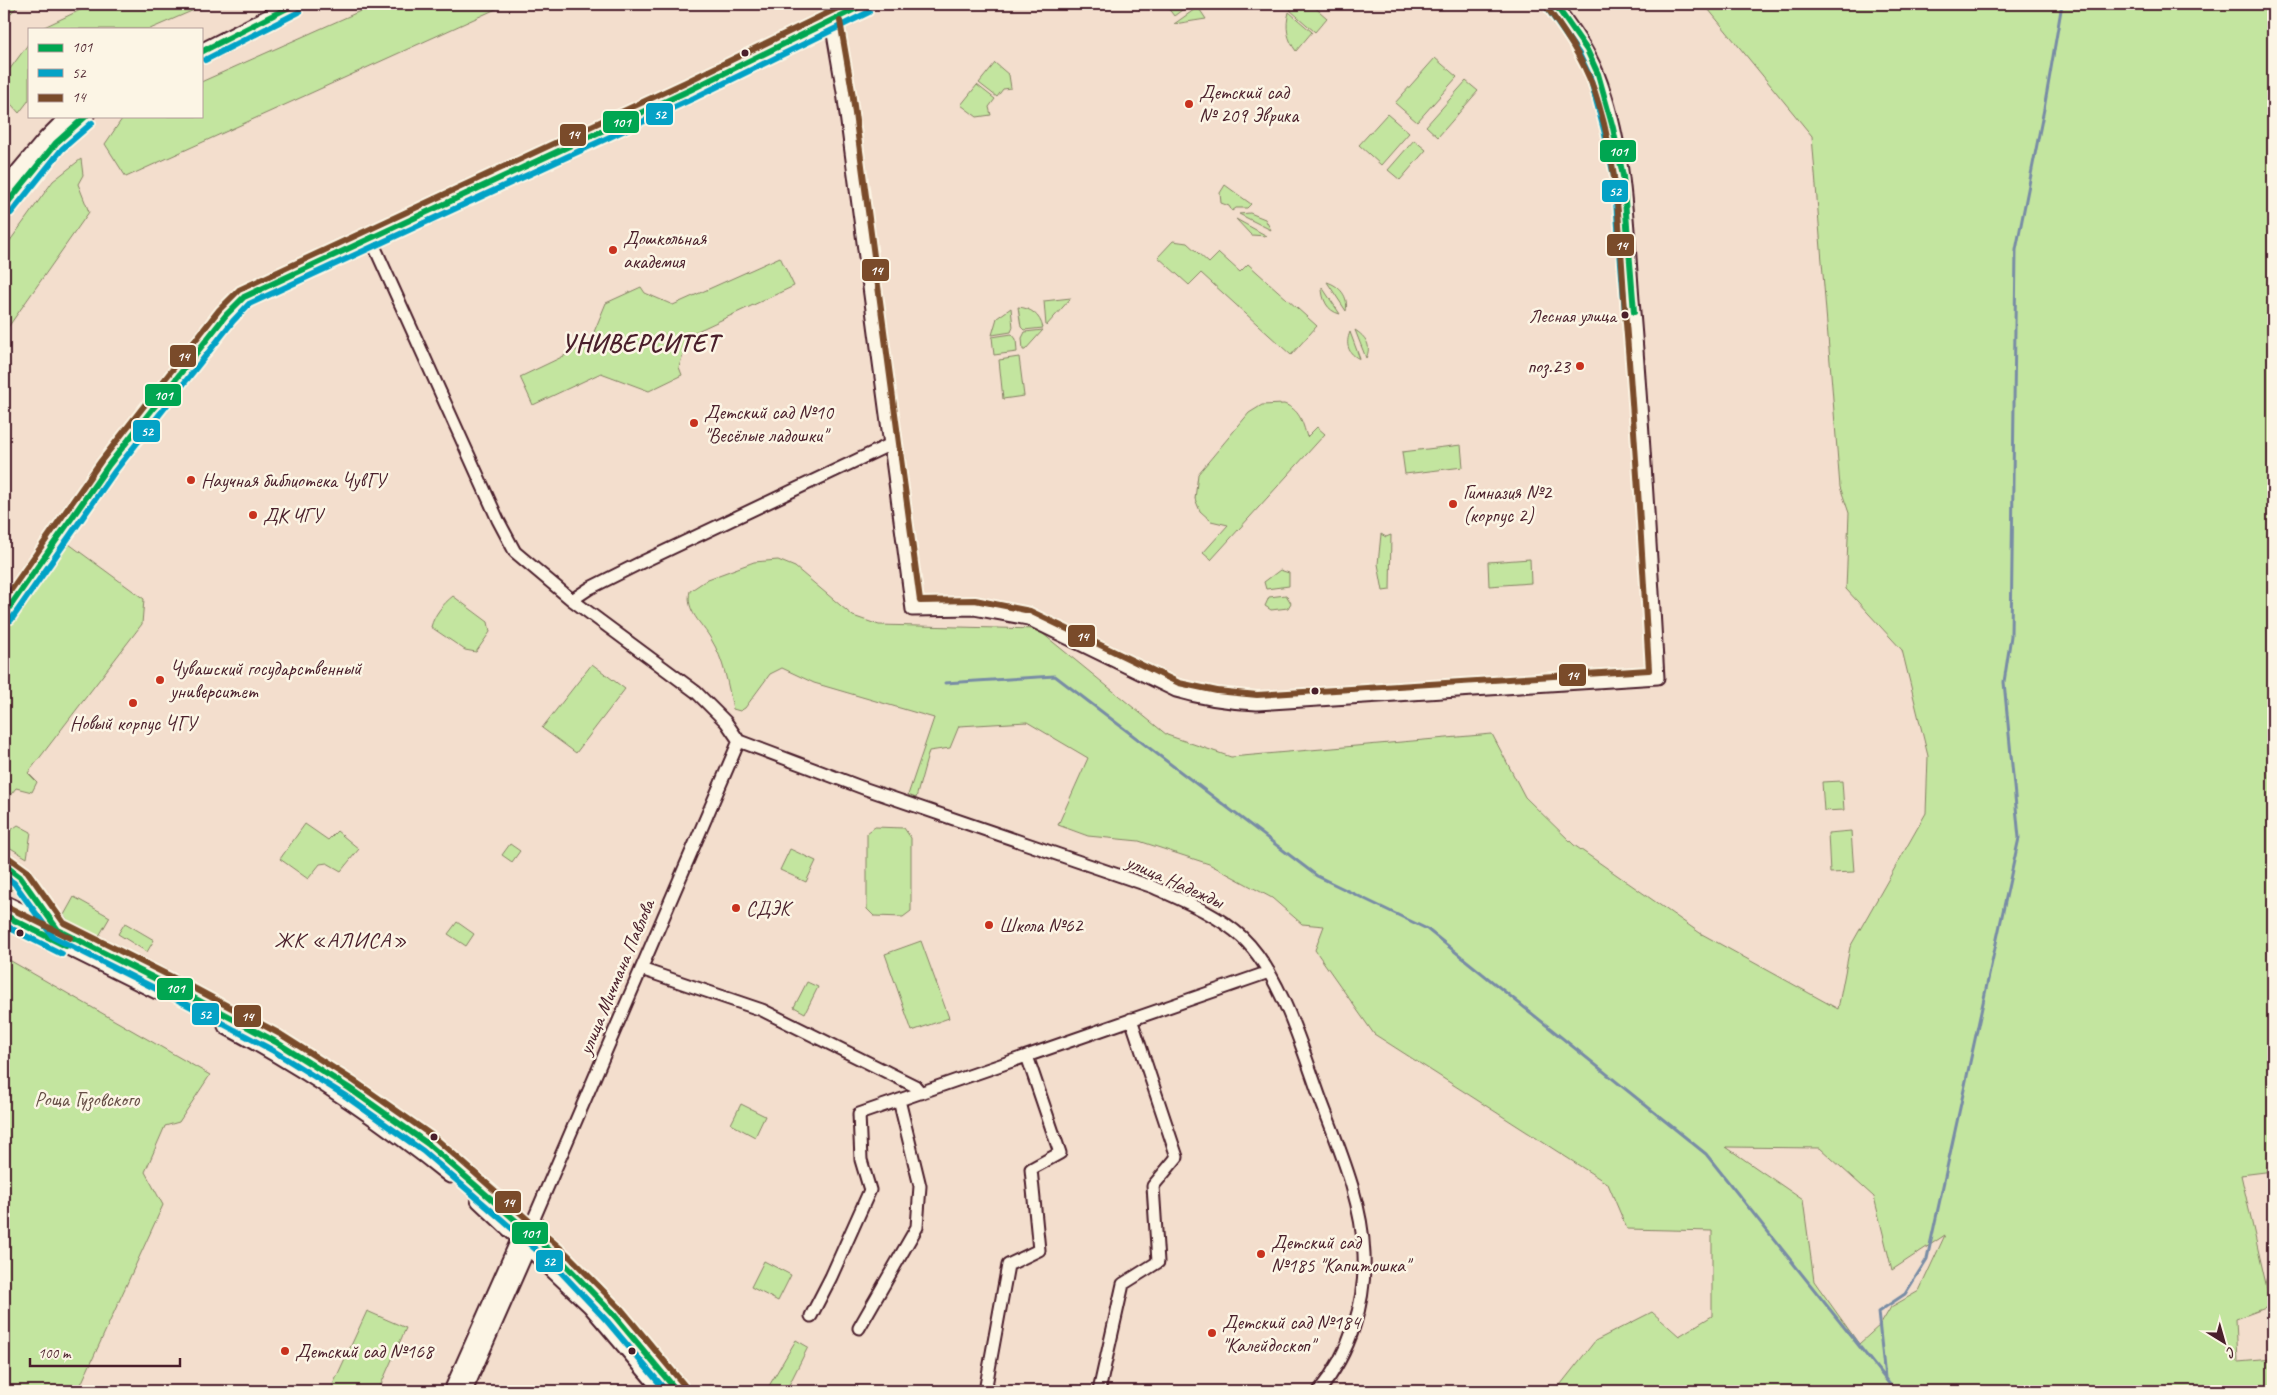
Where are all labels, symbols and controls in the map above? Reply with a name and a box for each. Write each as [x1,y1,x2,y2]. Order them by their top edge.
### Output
legend [28,28,202,118]
text: 101 [72,38,94,57]
unlabelled marker [740,48,750,58]
text: 52 [72,64,87,83]
place label: Детский сад № 209 Эврика [1199,80,1300,128]
text: 14 [72,88,87,107]
marker: Детский сад № 209 Эврика [1183,98,1195,110]
line badge: 52 [645,102,674,126]
text: 52 [654,106,668,123]
line badge: 101 [602,110,640,134]
text: 101 [612,114,632,131]
line badge: 14 [559,123,587,147]
text: 14 [567,126,581,143]
line badge: 101 [1599,139,1637,163]
text: 101 [1609,143,1629,160]
line badge: 52 [1601,179,1629,203]
text: 52 [1609,183,1623,200]
place label: Дошкольная академия [623,226,707,274]
line badge: 14 [1606,233,1635,257]
text: 14 [1615,237,1629,254]
marker: Дошкольная академия [607,244,619,256]
line badge: 14 [861,258,890,282]
text: 14 [870,262,884,279]
place label: Лесная улица [1529,304,1618,328]
marker: Лесная улица [1620,310,1630,320]
district label: УНИВЕРСИТЕТ [561,327,723,359]
line badge: 14 [169,344,197,368]
text: 14 [177,348,191,365]
place label: поз.23 [1527,354,1572,379]
marker: поз.23 [1574,360,1586,372]
line badge: 101 [144,383,182,407]
text: 101 [154,387,174,404]
place label: Детский сад №10 "Весёлые ладошки" [704,400,835,448]
marker: Детский сад №10 "Весёлые ладошки" [688,417,700,429]
line badge: 52 [132,419,161,443]
text: 52 [141,423,155,440]
place label: Научная библиотека ЧувГУ [201,468,388,493]
marker: Научная библиотека ЧувГУ [185,474,197,486]
place label: Гимназия №2 (корпус 2) [1463,480,1553,528]
marker: Гимназия №2 (корпус 2) [1447,498,1459,510]
place label: ДК ЧГУ [263,503,325,528]
marker: ДК ЧГУ [247,509,259,521]
line badge: 14 [1067,624,1096,648]
text: 14 [1076,628,1090,645]
place label: Чувашский государственный университет [169,656,363,704]
line badge: 14 [1558,663,1587,687]
text: 14 [1566,667,1580,684]
marker: Чувашский государственный университет [154,674,166,686]
unlabelled marker [1310,686,1320,696]
marker: Новый корпус ЧГУ [127,697,139,709]
place label: Новый корпус ЧГУ [70,711,199,736]
street label: улица Надежды [1121,848,1229,915]
street label: улица Мичмана Павлова [572,894,661,1059]
place label: СДЭК [746,896,794,921]
marker: СДЭК [730,902,742,914]
place label: Школа №62 [999,913,1084,938]
marker: Школа №62 [983,919,995,931]
district label: ЖК «АЛИСА» [274,926,408,954]
unlabelled marker [15,928,25,938]
line badge: 101 [156,977,194,1001]
text: 101 [166,980,186,997]
line badge: 52 [191,1002,220,1026]
line badge: 14 [233,1004,262,1028]
text: 52 [199,1006,213,1023]
text: 14 [241,1008,255,1025]
park label: Роща Гузовского [35,1087,140,1112]
unlabelled marker [429,1132,439,1142]
line badge: 14 [494,1190,522,1214]
text: 14 [502,1194,516,1211]
line badge: 101 [511,1221,549,1245]
text: 101 [521,1225,541,1242]
place label: Детский сад №185 "Капитошка" [1271,1230,1414,1278]
marker: Детский сад №185 "Капитошка" [1255,1248,1267,1260]
line badge: 52 [535,1249,564,1273]
text: 52 [543,1253,557,1270]
place label: Детский сад №184 "Калейдоскоп" [1222,1310,1362,1358]
north arrow [2200,1318,2250,1368]
marker: Детский сад №184 "Калейдоскоп" [1206,1327,1218,1339]
scale bar [30,1335,180,1367]
place label: Детский сад №168 [295,1339,435,1364]
text: С [2222,1343,2239,1362]
text: 100 m [38,1344,72,1363]
marker: Детский сад №168 [279,1345,291,1357]
unlabelled marker [627,1346,637,1356]

